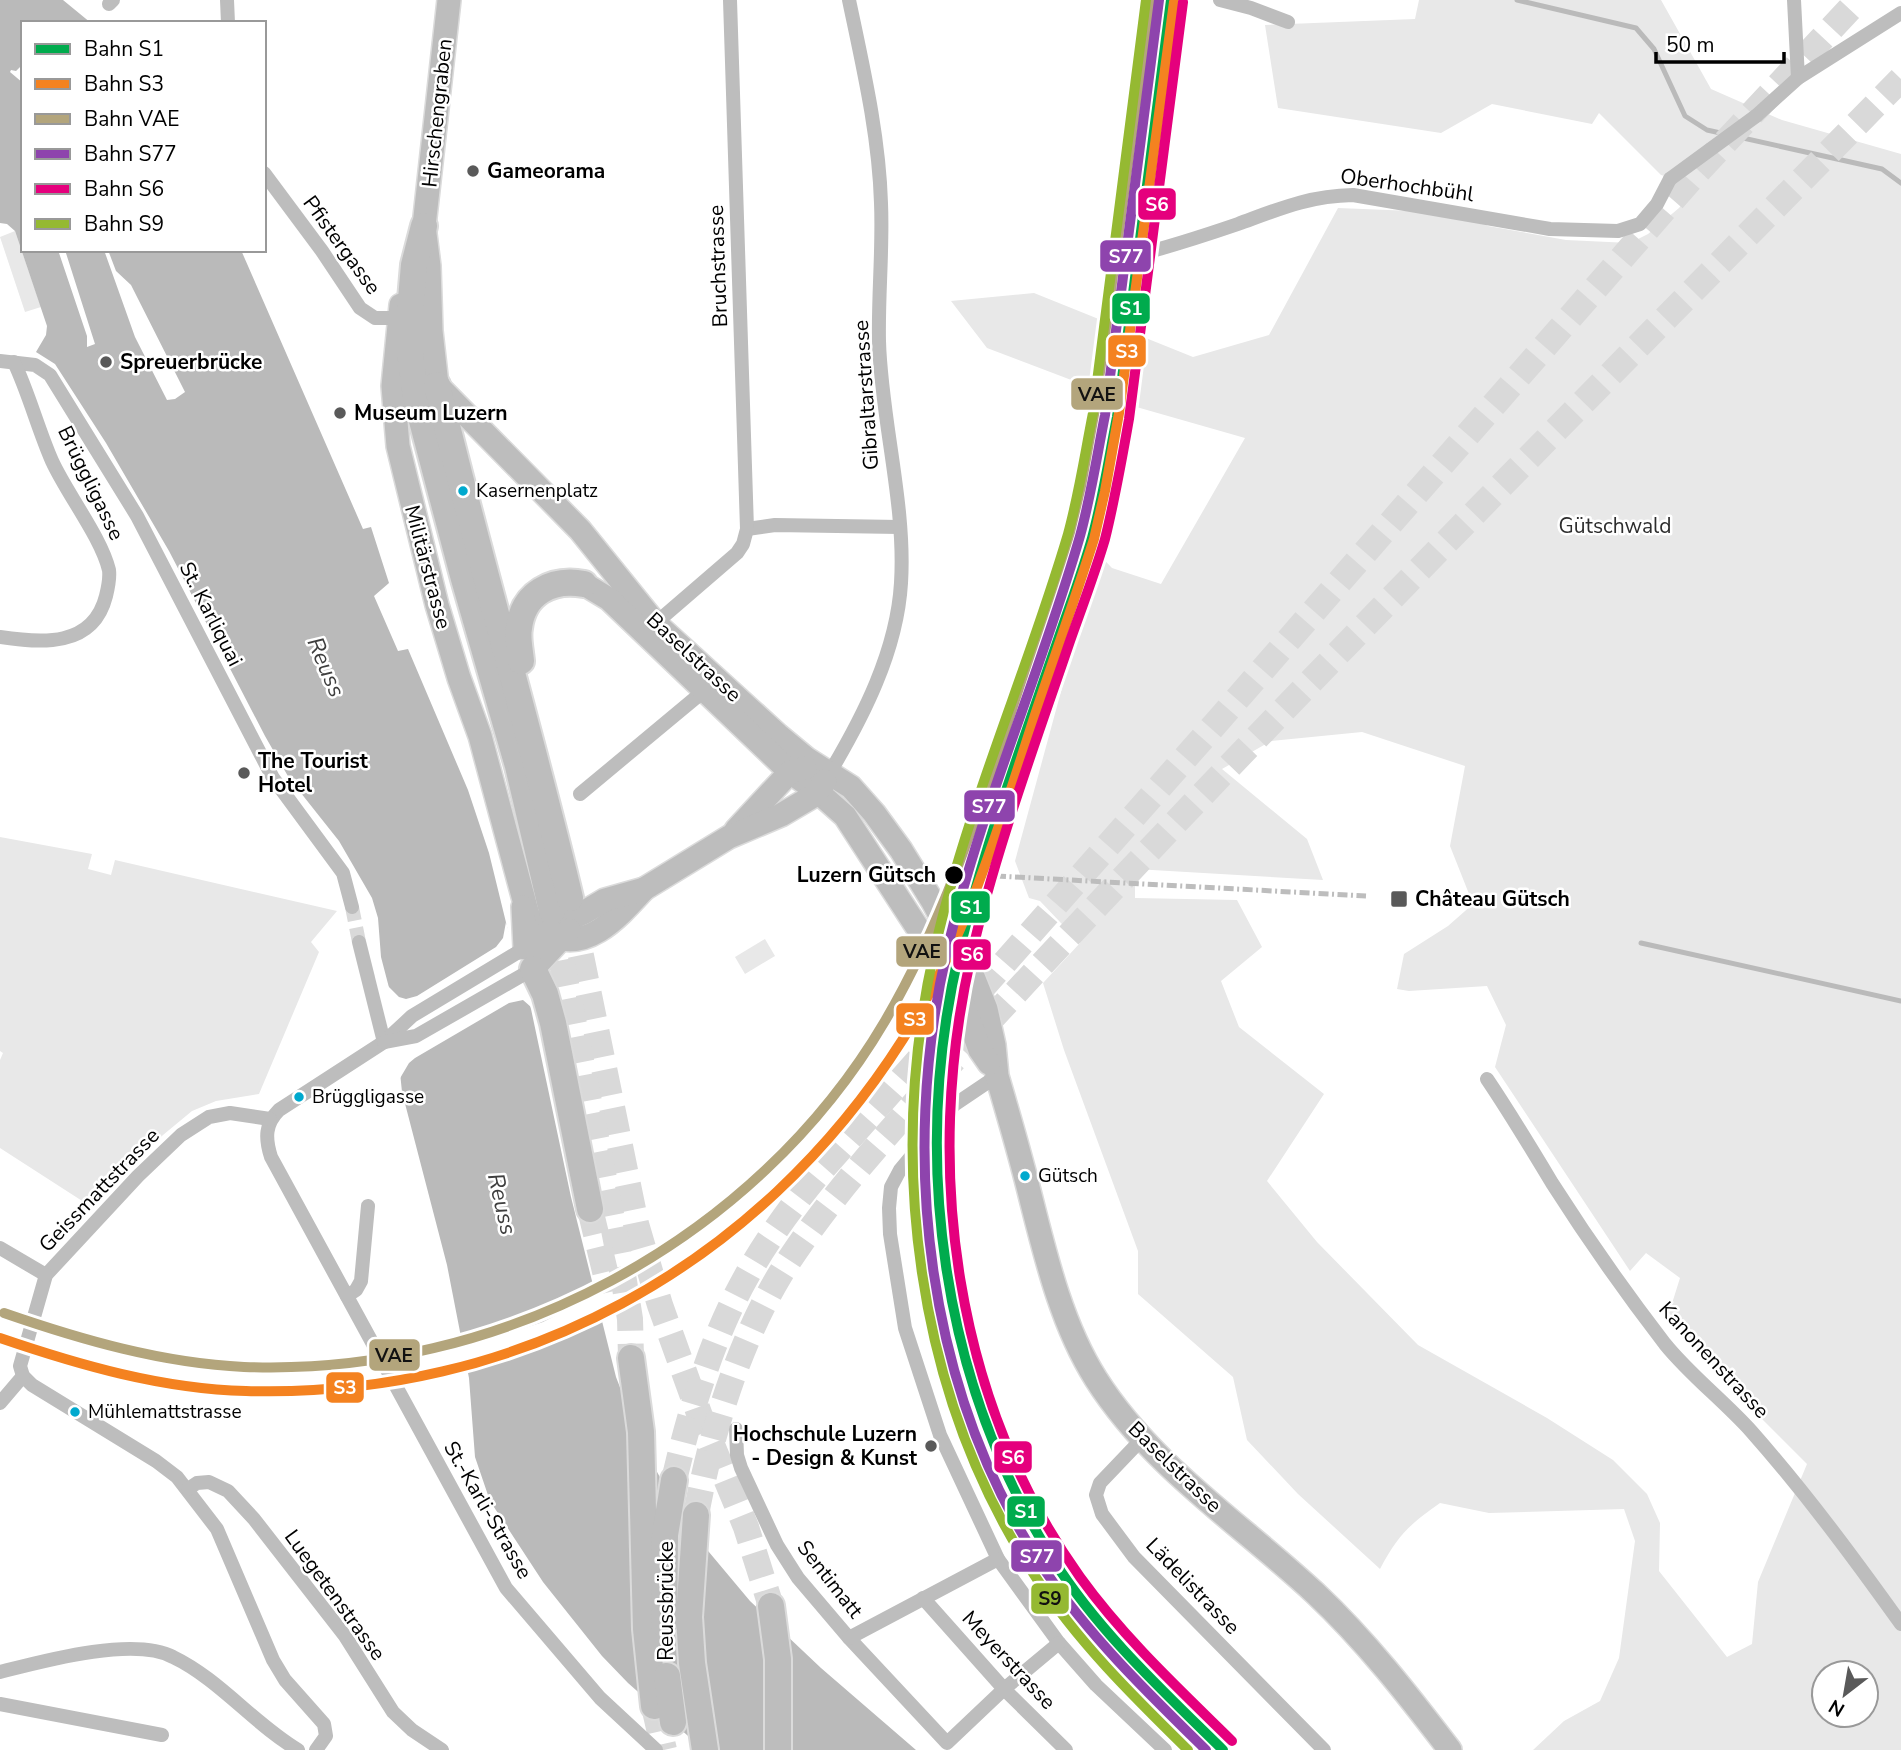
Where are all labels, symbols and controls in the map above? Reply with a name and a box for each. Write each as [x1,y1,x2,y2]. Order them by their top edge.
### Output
legend [21,21,266,252]
scale bar [1656,21,1784,65]
text: 50 m [1666,31,1715,59]
text: Bahn S1 [84,35,164,63]
street label: Hirschengraben [415,37,459,189]
text: Bahn S3 [84,70,164,98]
text: Bahn VAE [84,105,179,133]
text: Bahn S77 [84,140,177,168]
place label: Gameorama [487,157,605,185]
street label: Oberhochbühl [1338,162,1476,208]
marker: Gameorama [465,163,481,179]
text: Bahn S6 [84,175,164,203]
line badge: S6 [1137,187,1177,221]
street label: Pfistergasse [297,190,387,300]
text: S6 [1145,192,1169,218]
street label: Bruchstrasse [702,204,734,328]
text: Bahn S9 [84,210,164,238]
line badge: S77 [1099,239,1152,273]
text: S77 [1109,244,1143,270]
line badge: S1 [1111,292,1151,325]
text: S1 [1119,296,1143,322]
street label: Gibraltarstrasse [847,319,885,471]
line badge: S3 [1107,334,1147,368]
text: S3 [1115,339,1139,365]
place label: Spreuerbrücke [120,348,262,376]
marker: Spreuerbrücke [98,354,114,370]
line badge: VAE [1070,377,1124,411]
text: VAE [1077,382,1116,408]
place label: Museum Luzern [354,399,508,427]
marker: Museum Luzern [332,405,348,421]
street label: Brüggligasse [51,421,131,545]
place label: Kasernenplatz [476,478,598,504]
marker: Kasernenplatz [456,484,470,498]
street label: Militärstrasse [398,502,458,632]
park label: Gütschwald [1559,512,1671,540]
street label: St. Karliquai [173,557,249,671]
street label: Baselstrasse [641,606,747,708]
water label: Reuss [300,632,352,702]
place label: The Tourist Hotel [258,747,369,799]
marker: The Tourist Hotel [236,765,252,781]
line badge: S77 [963,789,1016,823]
text: S77 [972,794,1006,820]
place label: Luzern Gütsch [797,861,936,889]
marker: Luzern Gütsch [943,864,965,886]
place label: Château Gütsch [1415,885,1570,913]
marker: Château Gütsch [1389,889,1409,909]
line badge: S1 [950,890,991,924]
text: S1 [959,895,983,921]
line badge: VAE [895,935,948,968]
line badge: S6 [952,938,992,971]
text: VAE [902,939,941,965]
text: S6 [960,942,984,968]
line badge: S3 [895,1002,935,1036]
text: S3 [903,1007,927,1033]
place label: Brüggligasse [312,1084,424,1110]
marker: Brüggligasse [292,1090,306,1104]
street label: Geissmattstrasse [33,1122,165,1258]
place label: Gütsch [1038,1163,1098,1189]
marker: Gütsch [1018,1169,1032,1183]
water label: Reuss [480,1170,524,1238]
street label: Kanonenstrasse [1653,1296,1775,1424]
line badge: VAE [368,1338,421,1372]
text: VAE [374,1343,413,1369]
line badge: S3 [325,1371,365,1404]
text: S3 [333,1375,357,1401]
place label: Mühlemattstrasse [88,1399,242,1425]
marker: Mühlemattstrasse [68,1405,82,1419]
street label: Baselstrasse [1122,1415,1228,1519]
place label: Hochschule Luzern - Design & Kunst [733,1420,918,1472]
street label: St.-Karli-Strasse [437,1436,539,1584]
marker: Hochschule Luzern - Design & Kunst [923,1438,939,1454]
line badge: S6 [993,1440,1033,1474]
text: S6 [1001,1445,1025,1471]
line badge: S1 [1006,1495,1046,1528]
text: S1 [1014,1499,1038,1525]
street label: Luegetenstrasse [278,1524,392,1666]
street label: Lädelistrasse [1140,1532,1246,1640]
street label: Sentimatt [791,1534,870,1624]
line badge: S77 [1010,1539,1063,1573]
street label: Reussbrücke [652,1541,680,1661]
text: S77 [1020,1544,1054,1570]
line badge: S9 [1030,1582,1070,1615]
text: S9 [1038,1586,1062,1612]
street label: Meyerstrasse [956,1605,1062,1715]
north arrow [1810,1659,1880,1729]
text: N [1824,1693,1850,1723]

